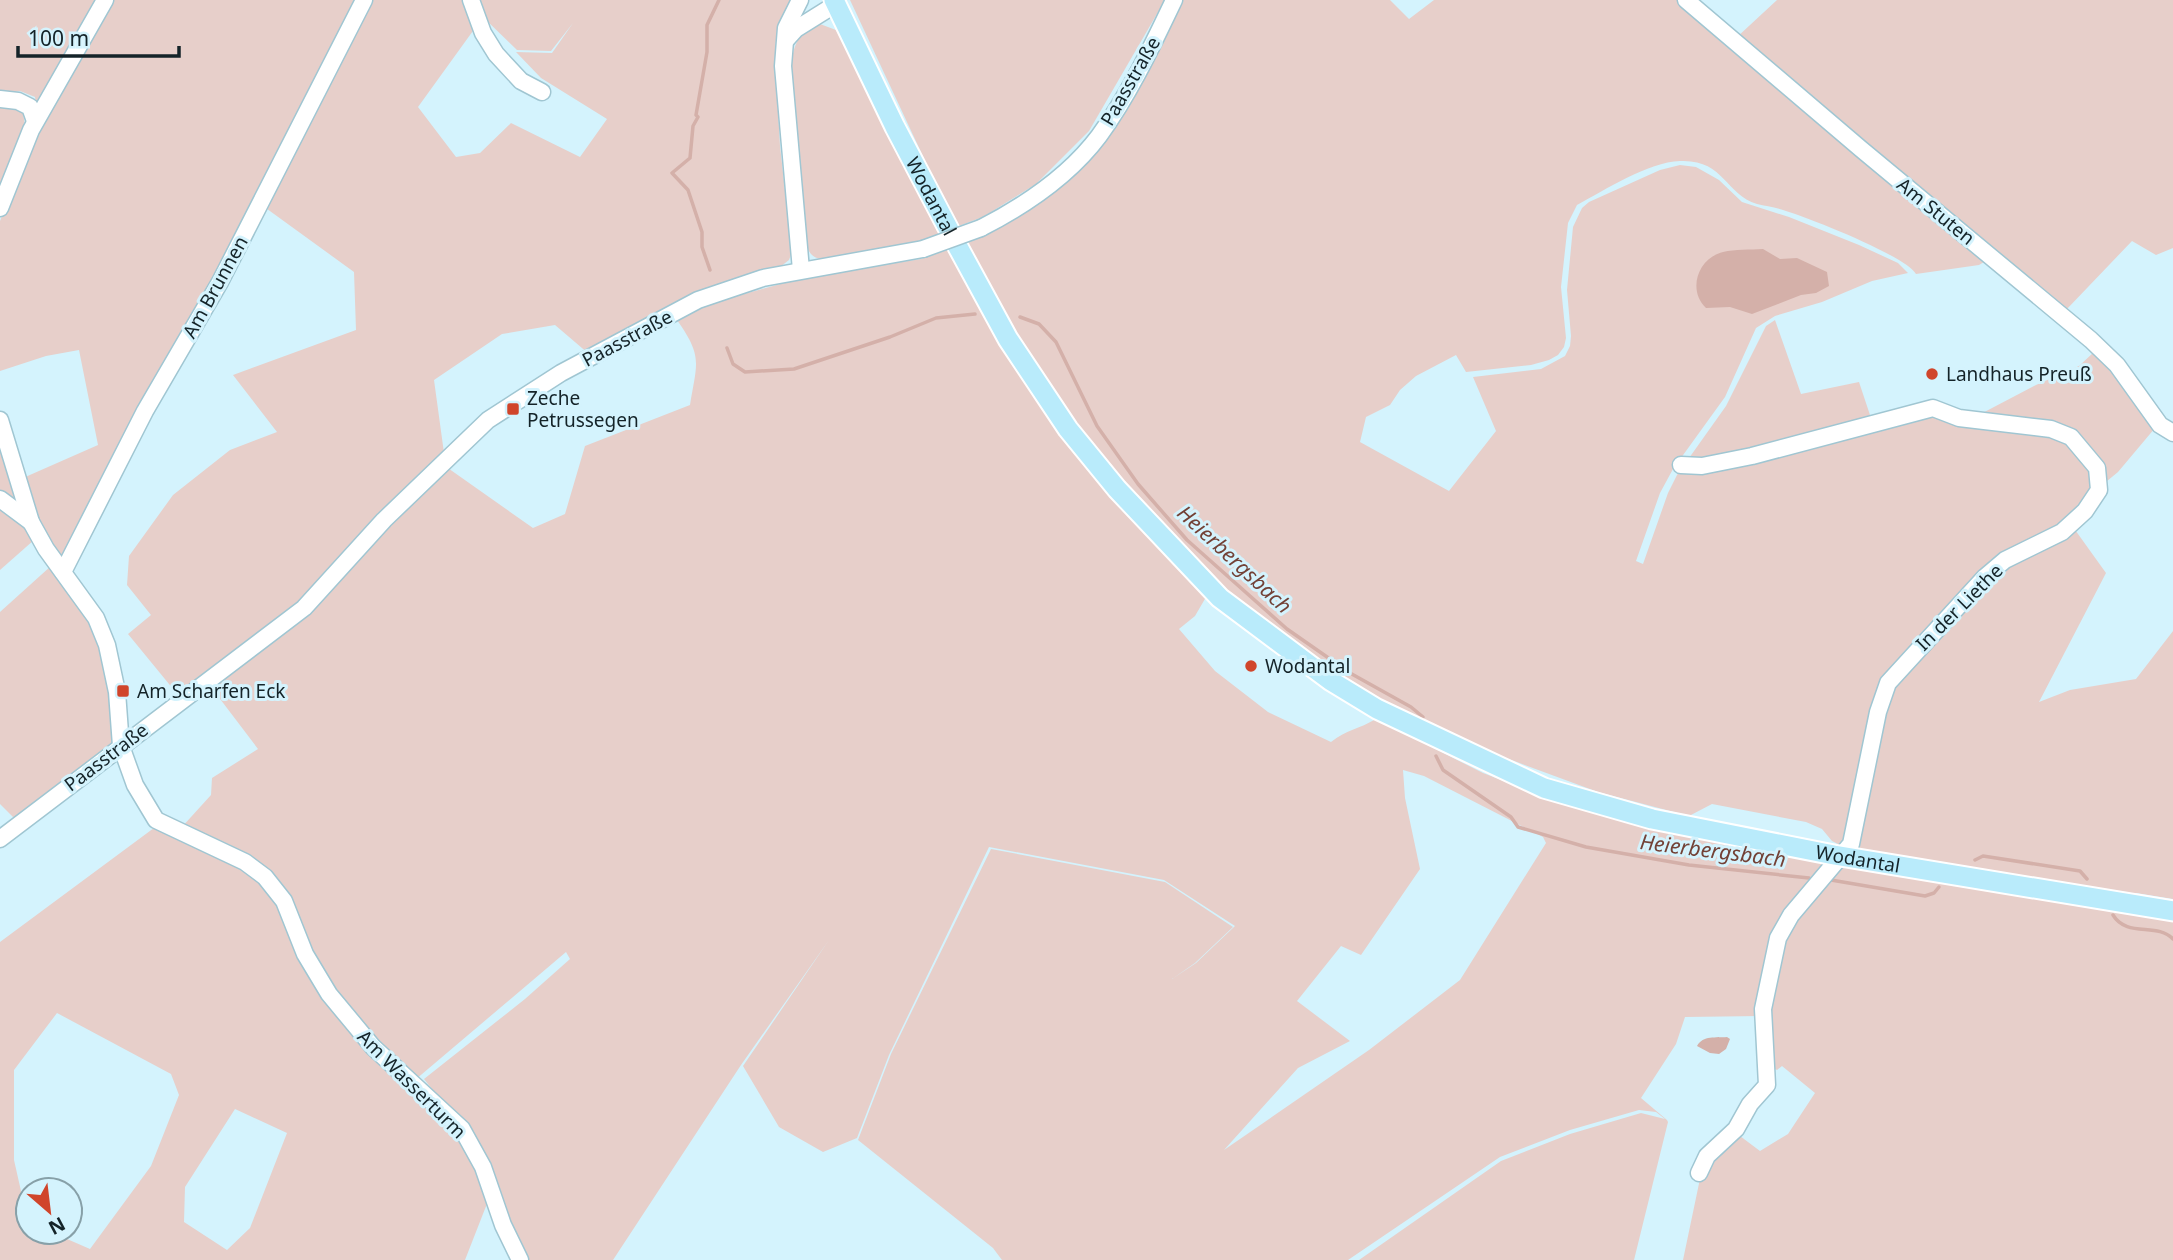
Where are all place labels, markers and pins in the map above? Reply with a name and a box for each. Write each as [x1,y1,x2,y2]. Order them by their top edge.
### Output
place label: Landhaus Preuß [1946,361,2092,387]
marker: Landhaus Preuß [1924,366,1940,382]
place label: Zeche Petrussegen [527,385,639,433]
marker: Zeche Petrussegen [505,401,521,417]
place label: Wodantal [1265,653,1350,679]
marker: Wodantal [1243,658,1259,674]
place label: Am Scharfen Eck [137,678,285,704]
marker: Am Scharfen Eck [115,683,131,699]

